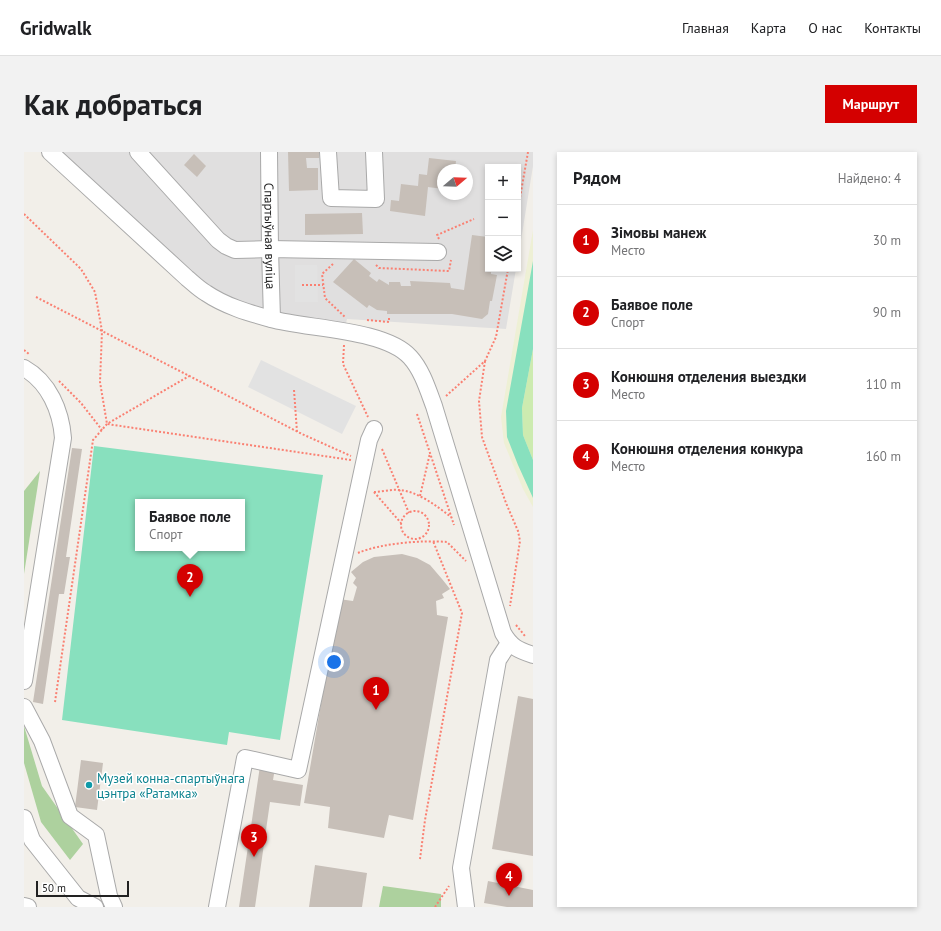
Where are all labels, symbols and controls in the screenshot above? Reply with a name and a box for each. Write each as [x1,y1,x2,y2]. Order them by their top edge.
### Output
text: Gridwalk [20,16,92,40]
text: Главная [682,19,729,37]
text: Карта [751,19,786,37]
text: О нас [808,19,842,37]
text: Контакты [864,19,921,37]
button: Маршрут [825,85,917,123]
text: Как добраться [24,86,202,123]
north arrow [437,164,473,200]
map controls [485,164,521,272]
button: + [485,164,521,200]
text: Рядом [573,167,621,189]
text: Найдено: 4 [838,170,901,187]
street label: Спартыўная вуліца [260,183,279,290]
button: − [485,200,521,236]
text: Зімовы манеж [611,223,706,242]
text: 1 [582,232,590,249]
text: 30 m [873,232,901,249]
button: layers [485,236,521,272]
text: Место [611,242,645,259]
text: Баявое поле [611,295,693,314]
text: 2 [582,304,590,321]
text: 90 m [873,304,901,321]
text: Спорт [611,314,644,331]
text: Конюшня отделения выездки [611,367,806,386]
text: 3 [582,376,590,393]
text: 110 m [866,376,901,393]
text: Место [611,386,645,403]
text: Конюшня отделения конкура [611,439,803,458]
text: 4 [582,448,590,465]
text: 160 m [866,448,901,465]
text: Место [611,458,645,475]
popup [135,499,245,551]
text: Баявое поле [149,507,231,526]
text: Спорт [149,526,182,543]
pin: 2 [177,564,203,597]
your location [324,652,344,672]
pin: 1 [363,677,389,710]
place label: Музей конна-спартыўнага цэнтра «Ратамка» [97,770,245,802]
marker: Музей конна-спартыўнага цэнтра «Ратамка» [84,780,94,790]
pin: 3 [241,824,267,857]
pin: 4 [496,863,522,896]
scale bar [36,879,129,898]
text: 50 m [42,881,66,895]

